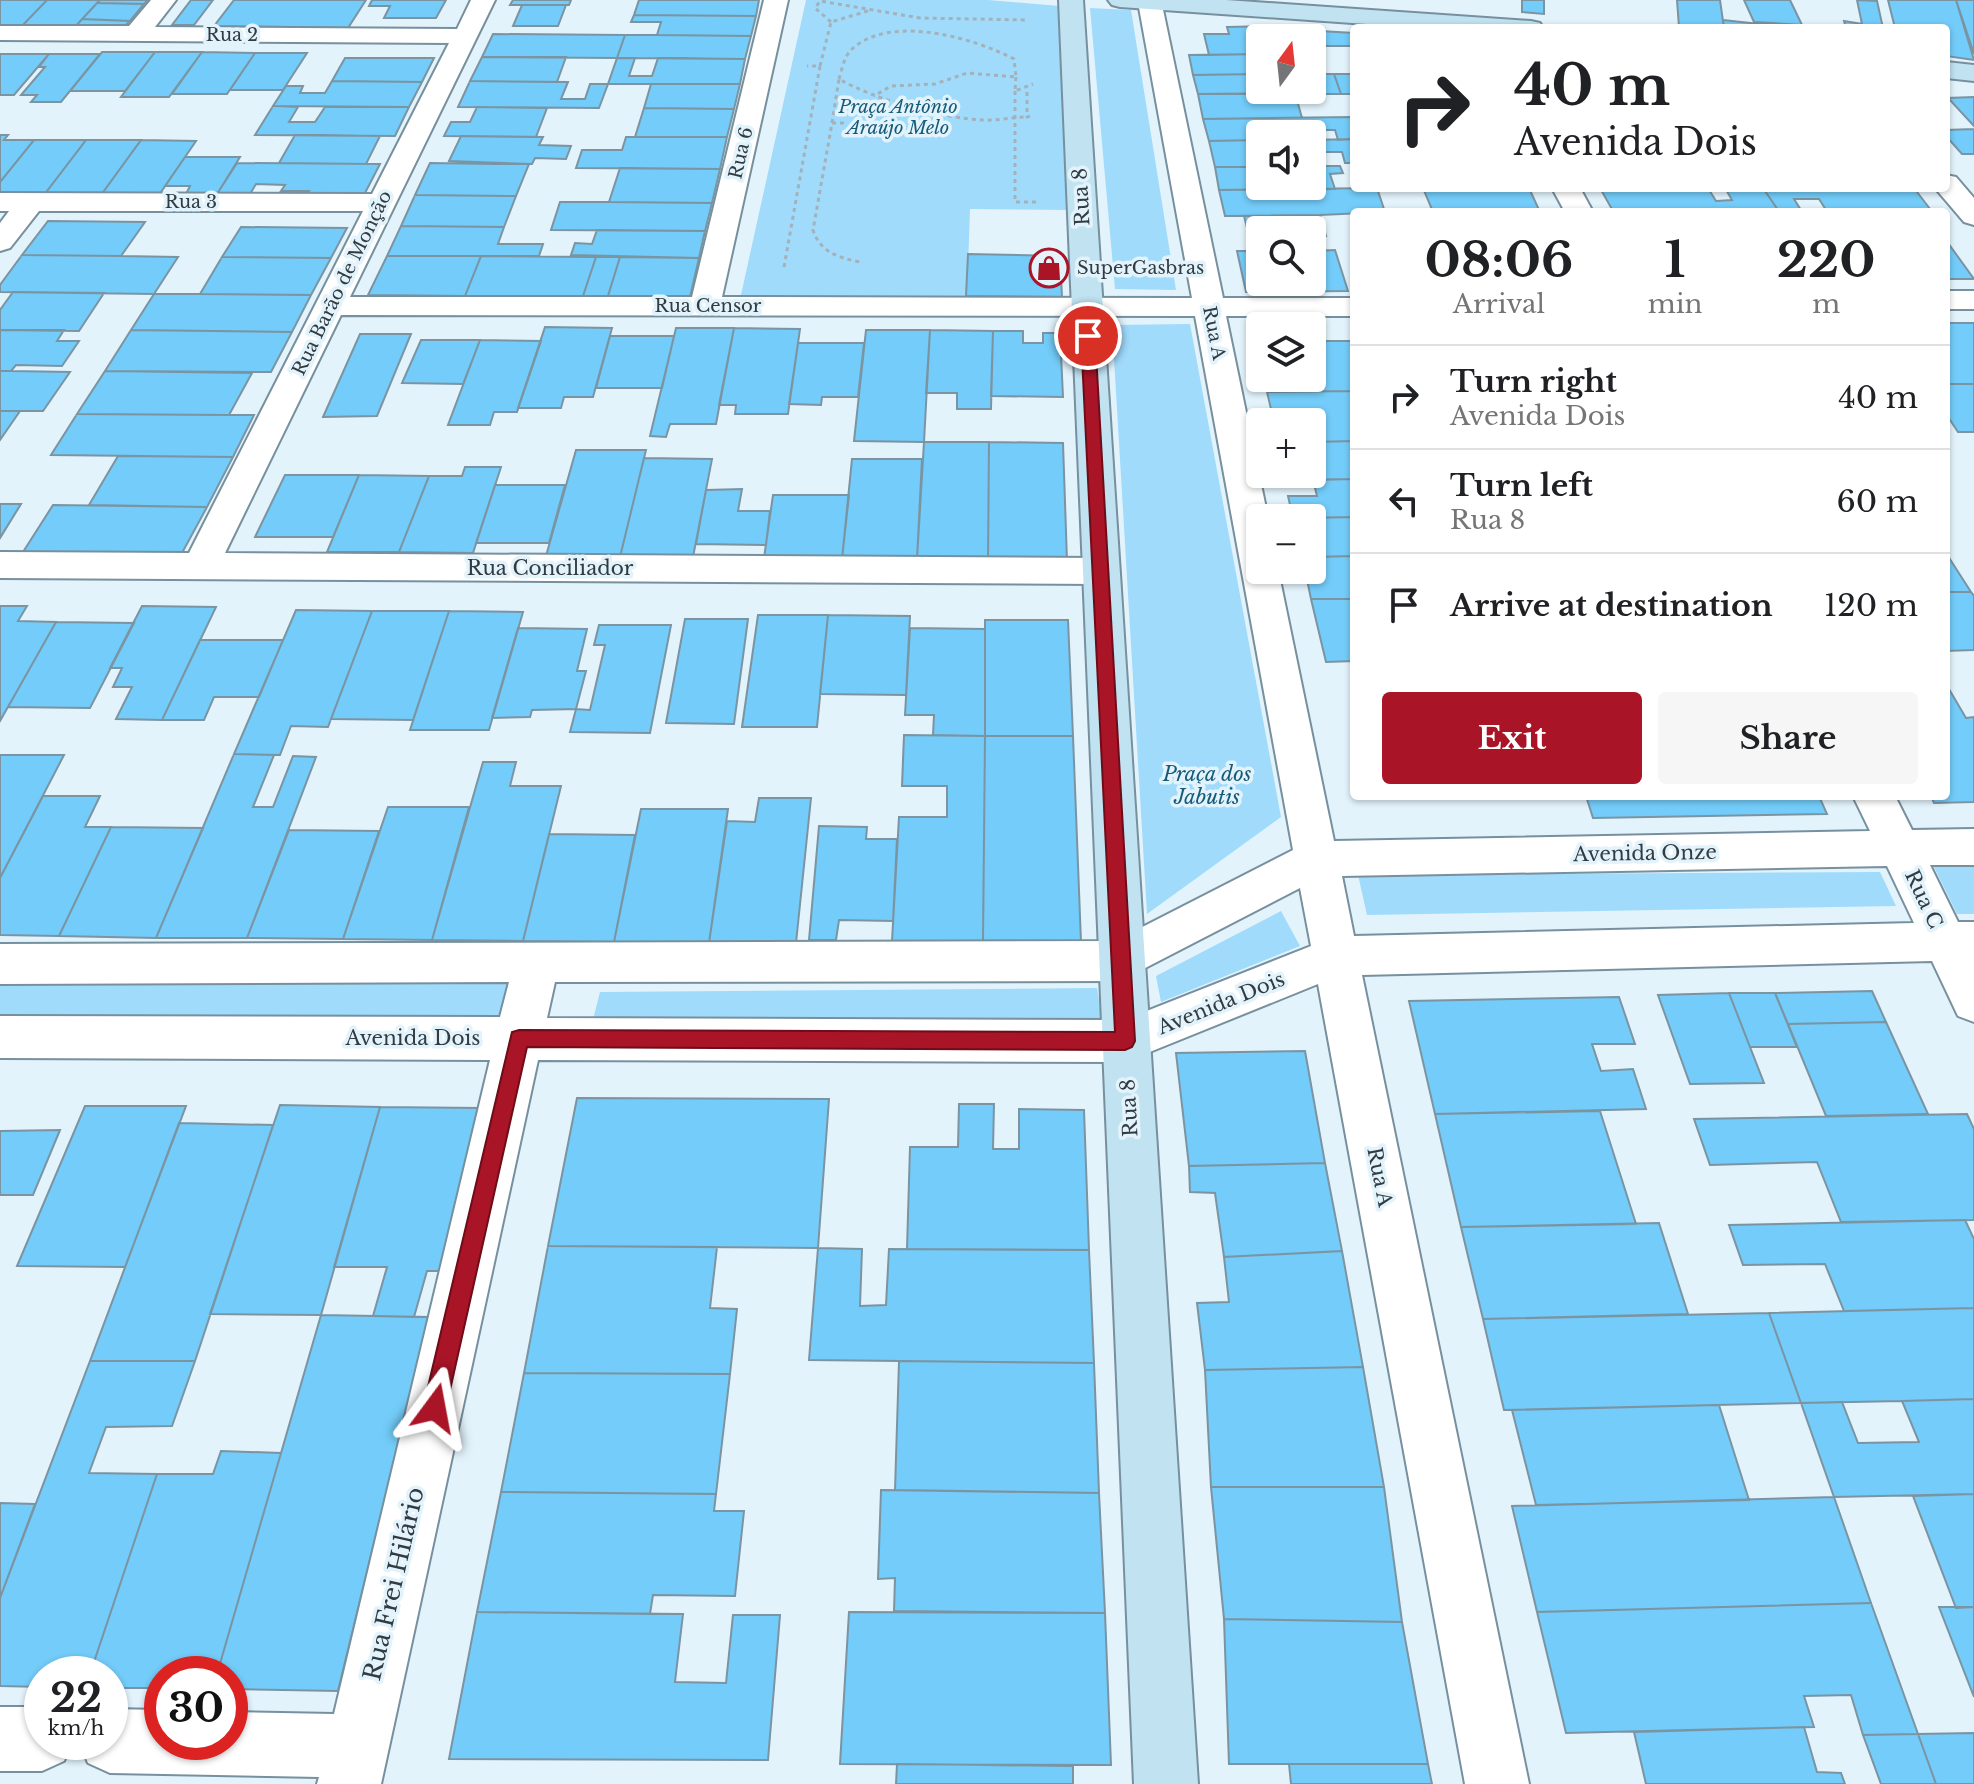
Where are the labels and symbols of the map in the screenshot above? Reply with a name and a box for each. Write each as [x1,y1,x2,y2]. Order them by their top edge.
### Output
street label: Rua 2 [206,24,258,46]
north arrow [1246,24,1326,104]
park label: Praça Antônio Araújo Melo [837,96,958,139]
street label: Rua 6 [724,125,758,181]
street label: Rua 8 [1068,167,1094,227]
street label: Rua Barão de Monção [288,187,396,379]
street label: Rua 3 [165,191,217,213]
shop icon: SuperGasbras [1028,247,1070,289]
place label: SuperGasbras [1077,257,1204,279]
street label: Rua Censor [655,295,762,317]
pin [1054,302,1122,370]
street label: Rua A [1198,304,1230,363]
street label: Rua Conciliador [467,556,634,580]
park label: Praça dos Jabutis [1162,762,1252,809]
street label: Avenida Onze [1572,840,1717,866]
street label: Rua C [1900,866,1948,932]
street label: Avenida Dois [1153,967,1288,1040]
street label: Avenida Dois [345,1026,480,1050]
street label: Rua 8 [1116,1078,1142,1138]
street label: Rua A [1362,1145,1398,1209]
position arrow [393,1366,477,1450]
street label: Rua Frei Hilário [357,1484,430,1683]
speed limit sign: 30 [144,1656,248,1760]

